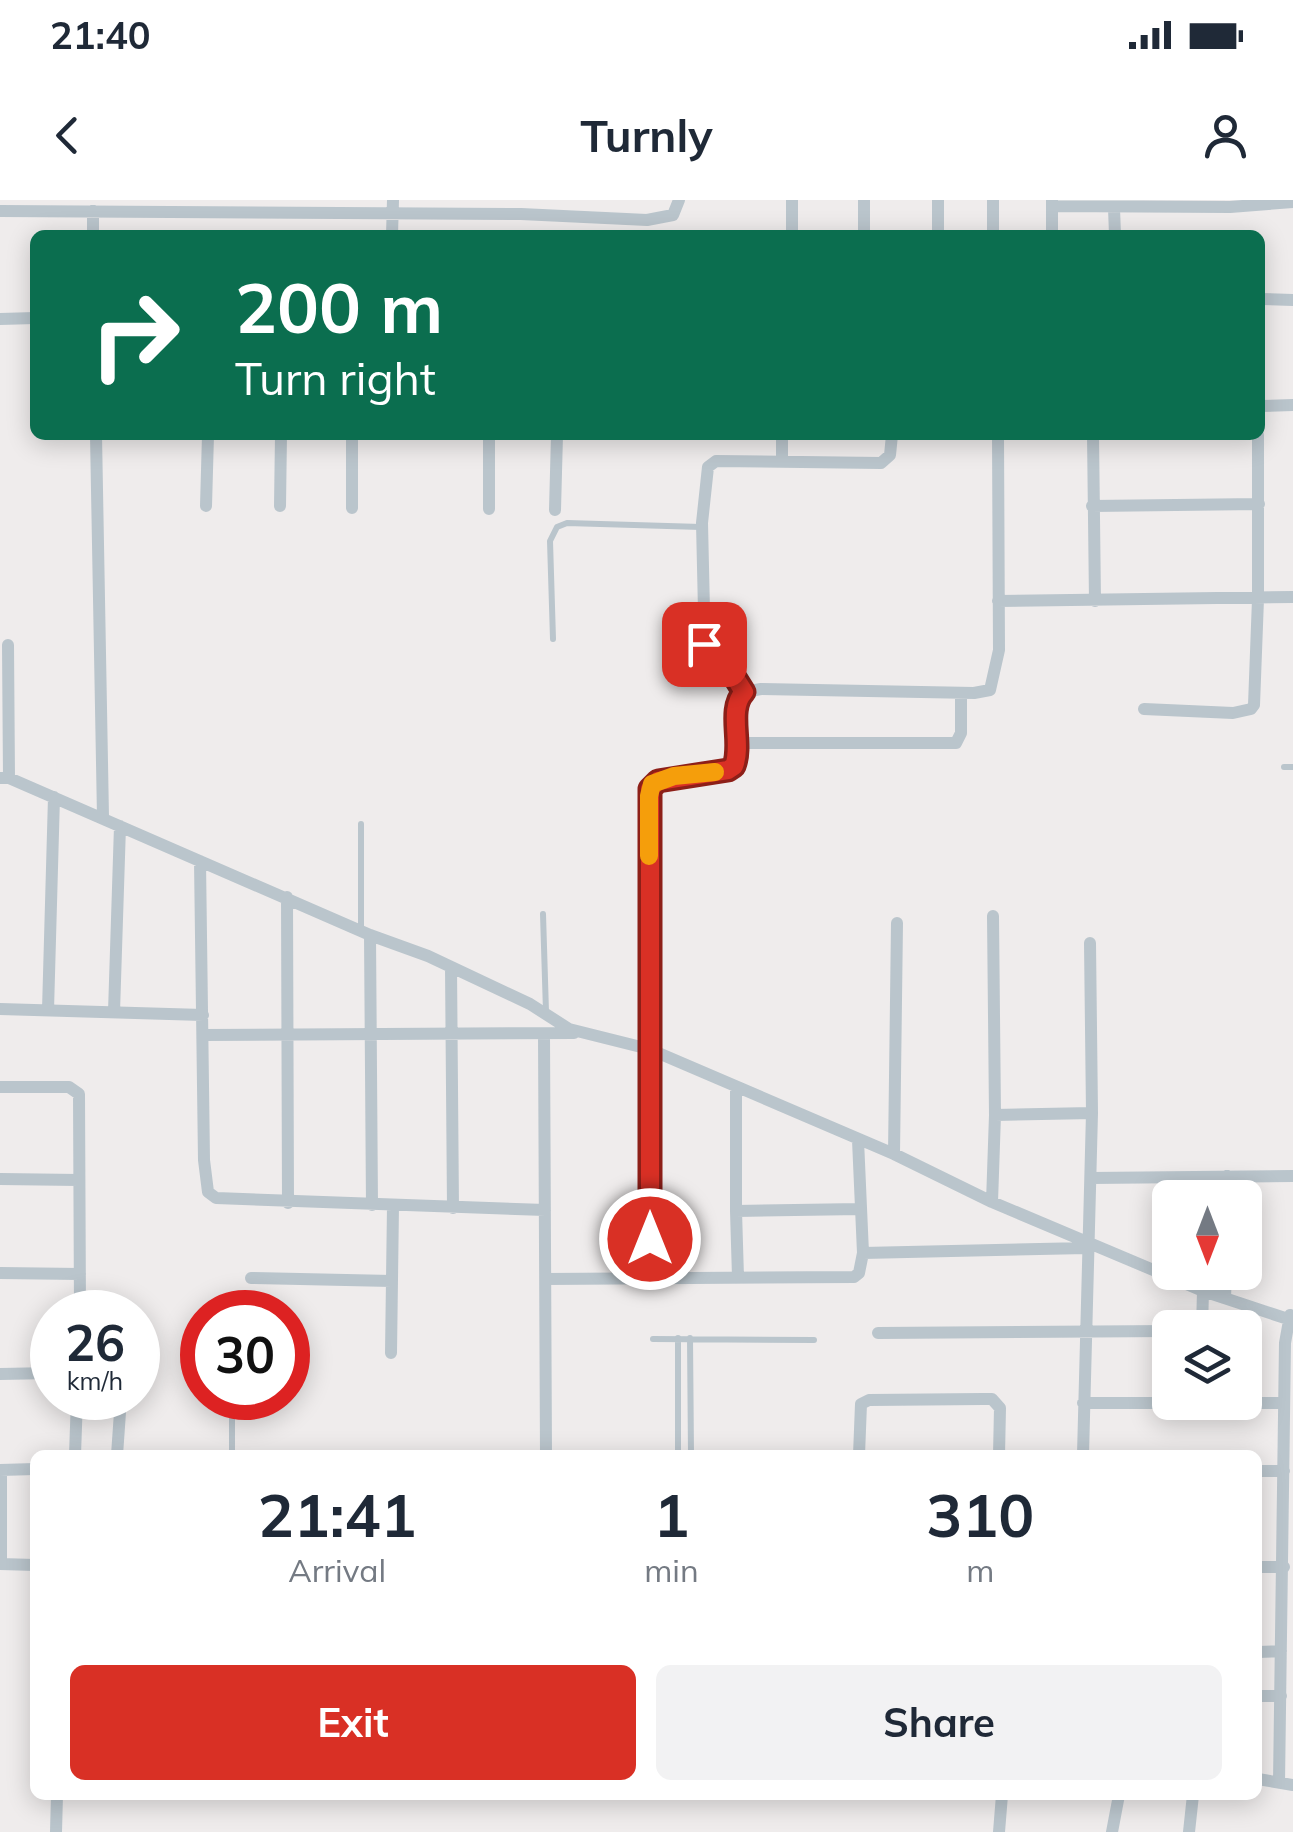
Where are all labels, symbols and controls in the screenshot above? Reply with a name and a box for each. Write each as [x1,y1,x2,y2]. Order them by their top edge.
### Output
text: 21:40 [50,11,151,59]
text: Turnly [580,107,713,163]
icon: back [40,108,95,163]
icon: person [1198,108,1253,163]
text: 200 m [235,263,443,351]
icon: right [70,270,200,400]
text: Turn right [235,350,436,406]
pin [662,602,747,687]
icon: arrive [677,617,732,672]
north arrow [1152,1180,1262,1290]
map controls [1152,1180,1262,1420]
position arrow [598,1187,702,1291]
speed limit sign: 30 [180,1290,310,1420]
button: layers [1152,1310,1262,1420]
text: 26 [65,1311,125,1374]
text: km/h [67,1365,123,1396]
text: 21:41 [258,1477,417,1552]
text: 1 [653,1477,689,1552]
text: 310 [926,1477,1034,1552]
text: Arrival [288,1550,386,1590]
text: min [644,1550,699,1590]
text: m [966,1550,994,1590]
button: Exit [70,1665,636,1780]
button: Share [656,1665,1222,1780]

